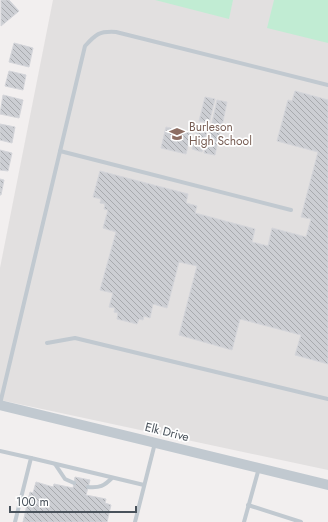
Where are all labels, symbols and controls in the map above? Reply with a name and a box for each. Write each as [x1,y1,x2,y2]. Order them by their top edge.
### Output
place label: Burleson High School [189,118,252,150]
school or university icon: Burleson High School [168,125,186,143]
street label: Elk Drive [143,418,191,446]
scale bar [10,488,136,514]
text: 100 m [16,493,49,511]

